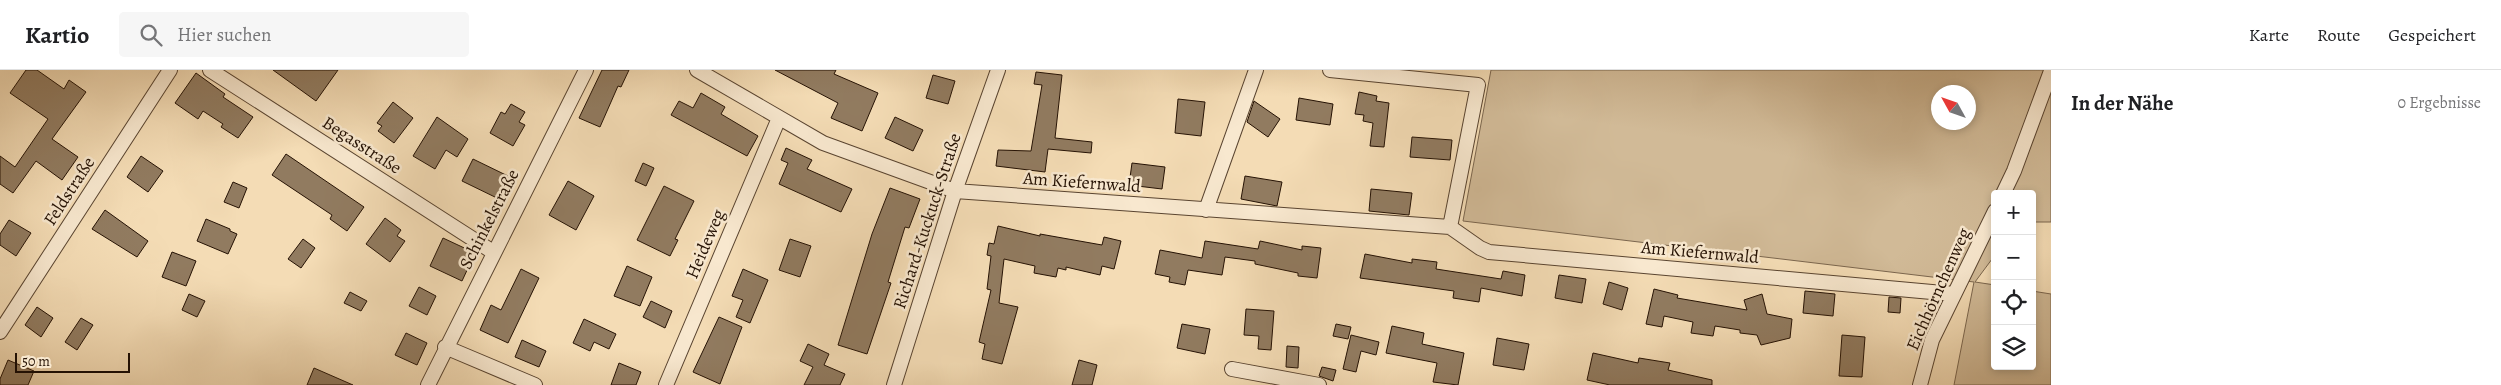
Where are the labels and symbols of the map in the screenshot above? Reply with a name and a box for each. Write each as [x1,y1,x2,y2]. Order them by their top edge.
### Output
north arrow [1931,85,1976,130]
street label: Begasstraße [318,110,406,180]
street label: Richard-Kuckuck-Straße [887,130,967,312]
street label: Feldstraße [38,152,100,230]
street label: Schinkelstraße [453,165,525,273]
street label: Am Kiefernwald [1021,166,1142,198]
street label: Heideweg [680,206,730,282]
street label: Eichhörnchenweg [1900,224,1976,354]
street label: Am Kiefernwald [1639,235,1760,269]
scale bar [15,350,130,373]

